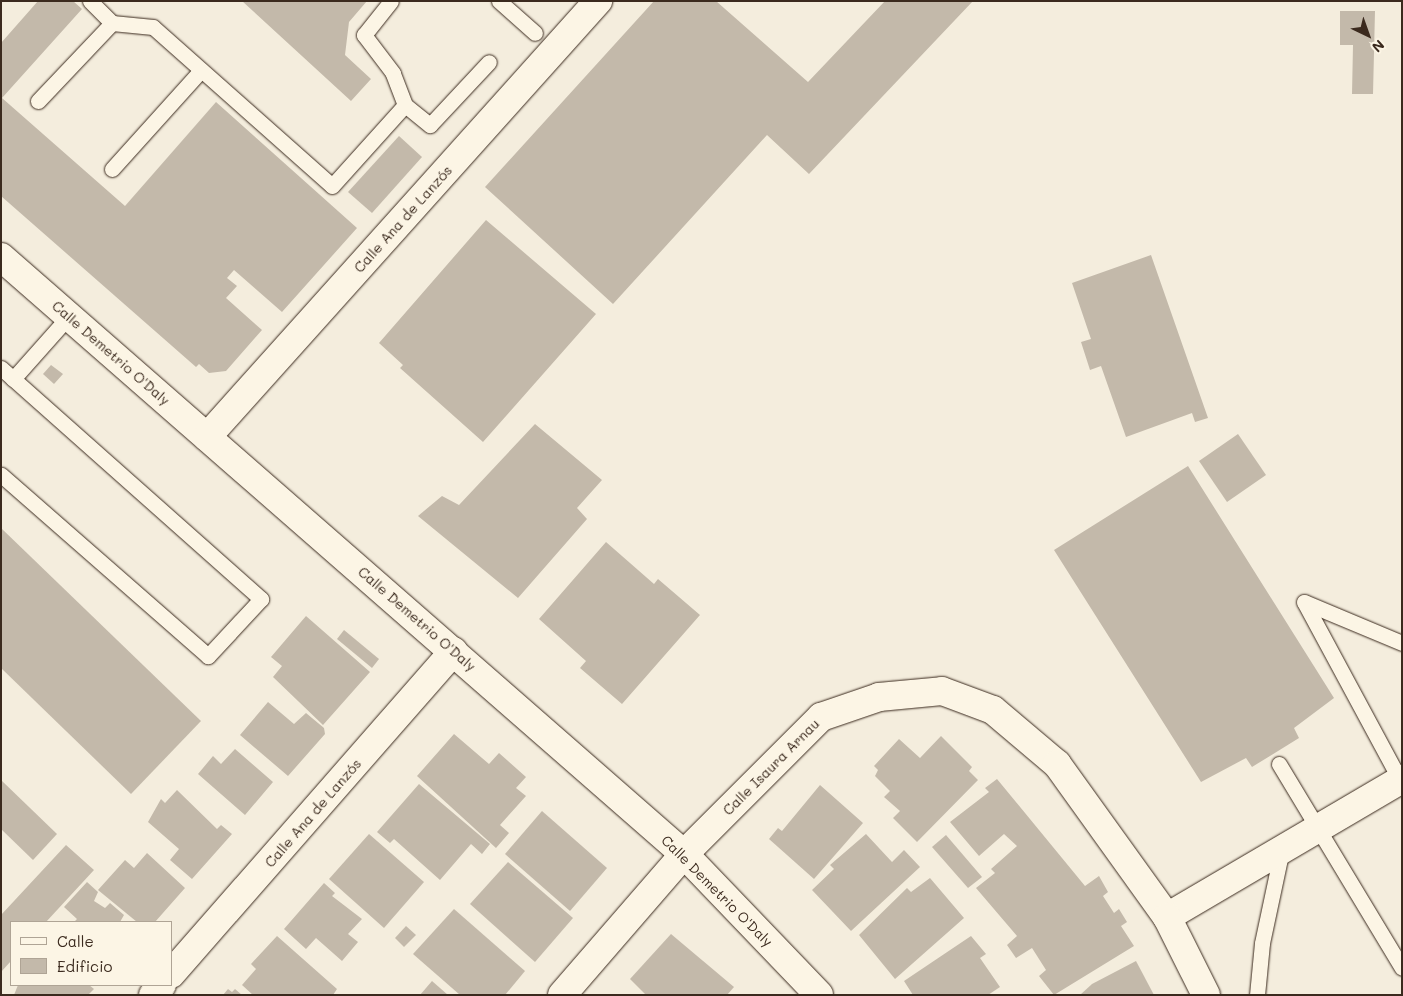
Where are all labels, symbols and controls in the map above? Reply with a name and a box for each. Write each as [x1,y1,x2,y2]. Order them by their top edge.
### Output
north arrow [1343,10,1393,60]
text: N [1368,36,1389,57]
street label: Calle Ana de Lanzós [350,162,456,276]
street label: Calle Demetrio O'Daly [49,297,173,409]
street label: Calle Demetrio O'Daly [355,563,479,675]
street label: Calle Isaura Arnau [719,715,823,819]
street label: Calle Ana de Lanzós [261,755,365,871]
street label: Calle Demetrio O'Daly [658,832,776,950]
legend [10,921,172,986]
text: Calle [57,931,94,951]
text: Edificio [57,956,112,976]

